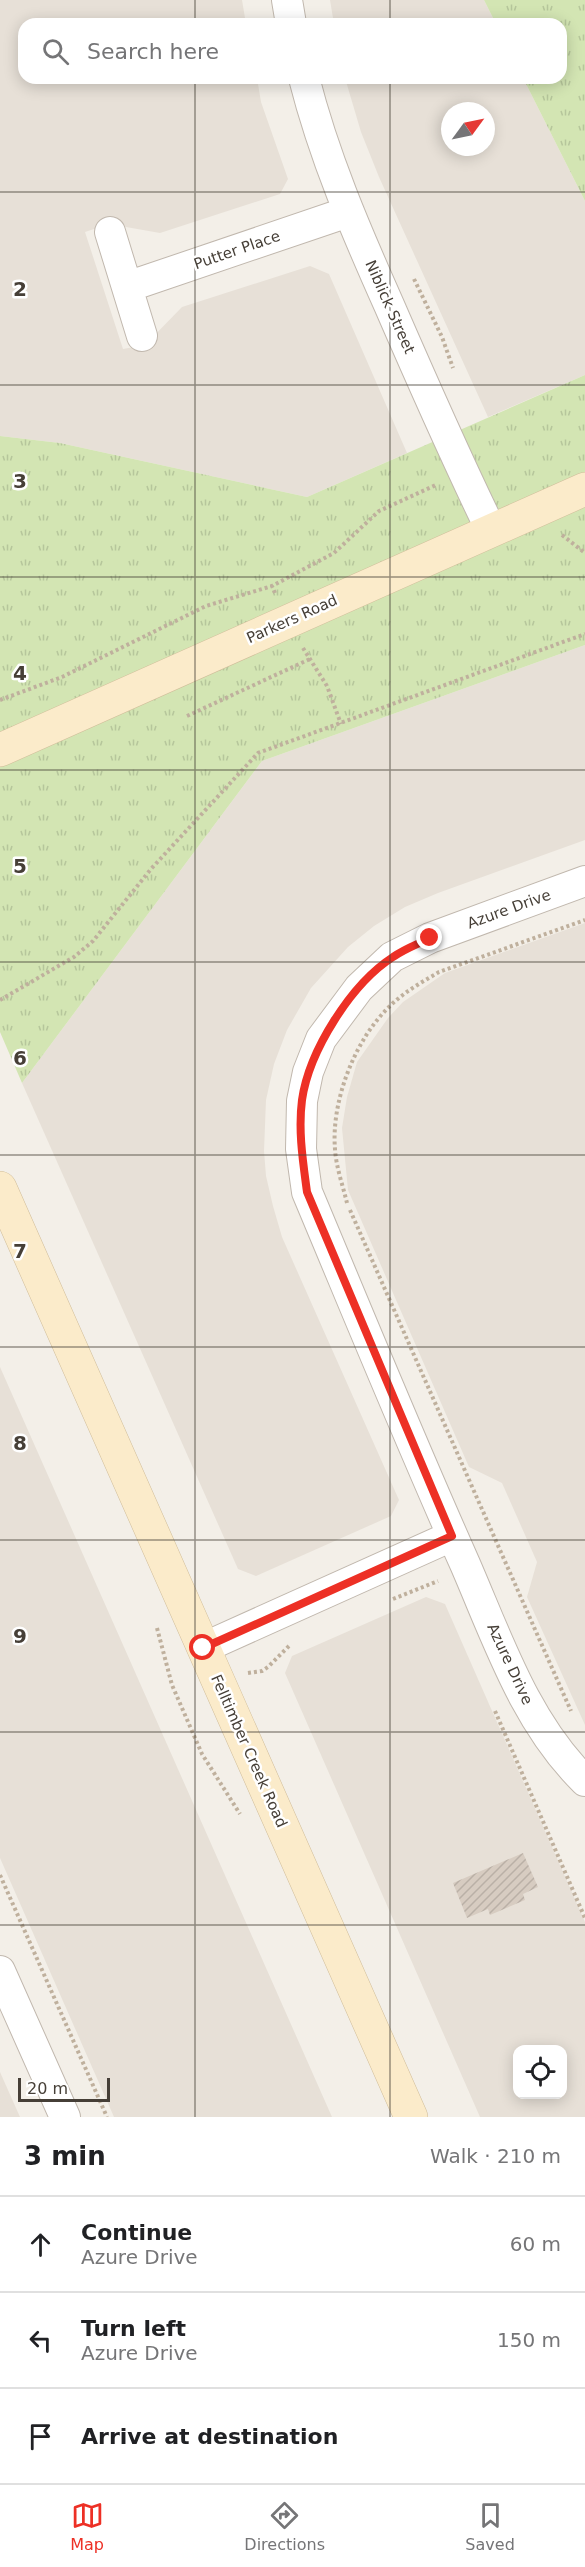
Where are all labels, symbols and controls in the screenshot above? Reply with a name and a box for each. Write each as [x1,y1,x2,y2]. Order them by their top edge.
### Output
search box [18,18,567,84]
icon: search [39,35,72,68]
text: Search here [87,39,219,64]
north arrow [441,102,495,156]
street label: Putter Place [191,227,283,273]
street label: Niblick Street [361,257,419,357]
text: 2 [13,277,27,301]
text: 3 [13,469,27,493]
street label: Parkers Road [244,591,340,647]
text: 4 [13,661,27,685]
text: 5 [13,854,27,878]
street label: Azure Drive [465,886,553,932]
route end [416,924,442,950]
text: 6 [13,1046,27,1070]
text: 7 [13,1239,27,1263]
text: 8 [13,1431,27,1455]
street label: Azure Drive [483,1621,537,1707]
text: 9 [13,1624,27,1648]
route start [189,1634,215,1660]
street label: Felltimber Creek Road [207,1672,291,1830]
map controls [513,2045,567,2099]
button: locate [513,2045,567,2099]
scale bar [18,2075,110,2102]
text: 20 m [27,2079,68,2098]
text: 3 min [24,2141,106,2171]
text: Walk · 210 m [430,2144,561,2168]
text: Continue [81,2220,192,2245]
icon: ahead [24,2228,57,2261]
text: 60 m [510,2232,561,2256]
text: Azure Drive [81,2245,198,2269]
text: Turn left [81,2316,186,2341]
icon: left [24,2324,57,2357]
text: 150 m [497,2328,561,2352]
text: Azure Drive [81,2341,198,2365]
icon: arrive [24,2420,57,2453]
text: Arrive at destination [81,2424,338,2449]
tab: Map [70,2499,104,2554]
tab: Directions [244,2499,325,2554]
tab: Saved [465,2499,515,2554]

